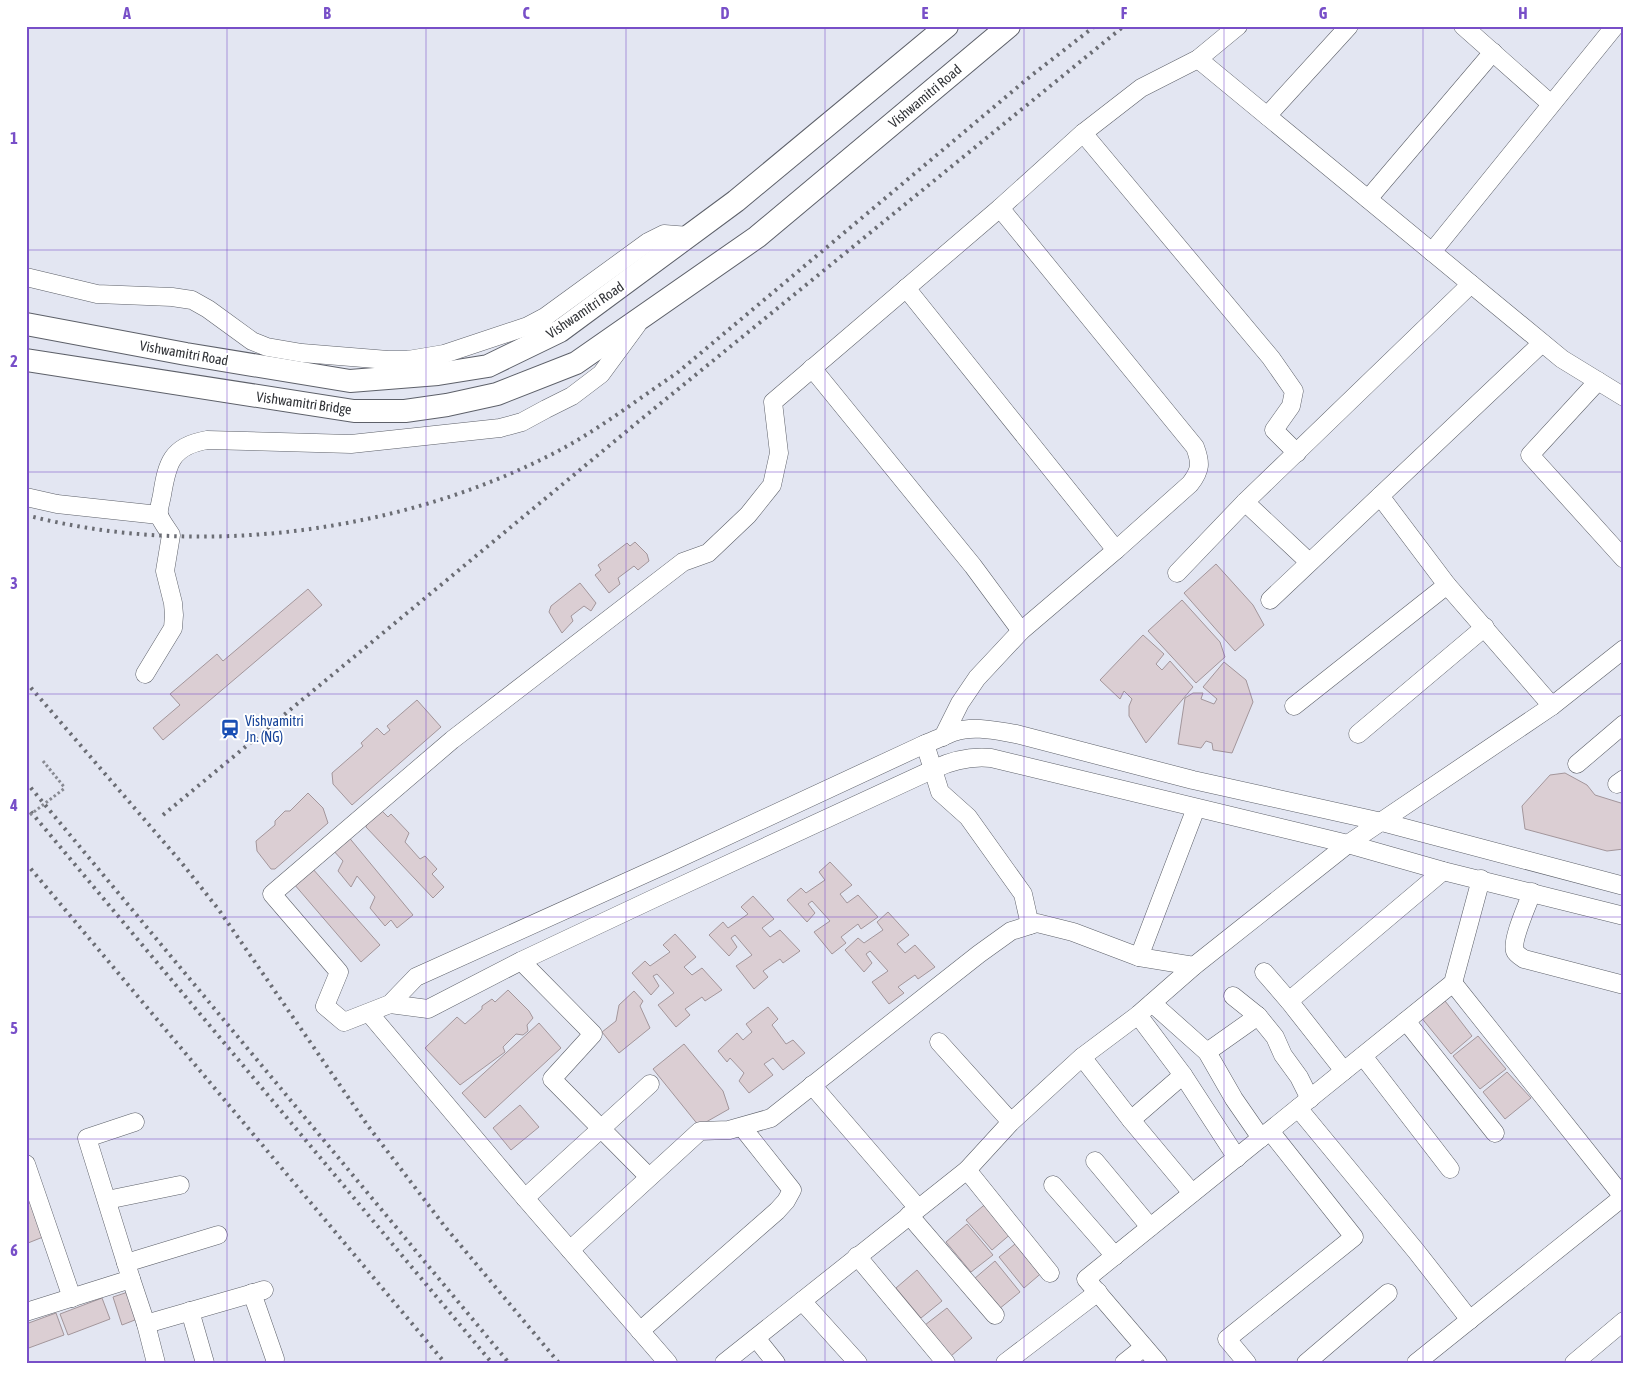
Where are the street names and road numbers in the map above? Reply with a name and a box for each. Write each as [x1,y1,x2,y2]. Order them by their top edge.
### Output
street label: Vishwamitri Road [885,61,965,131]
street label: Vishwamitri Road [543,278,627,342]
street label: Vishwamitri Road [138,337,230,369]
street label: Vishwamitri Bridge [255,388,353,418]

